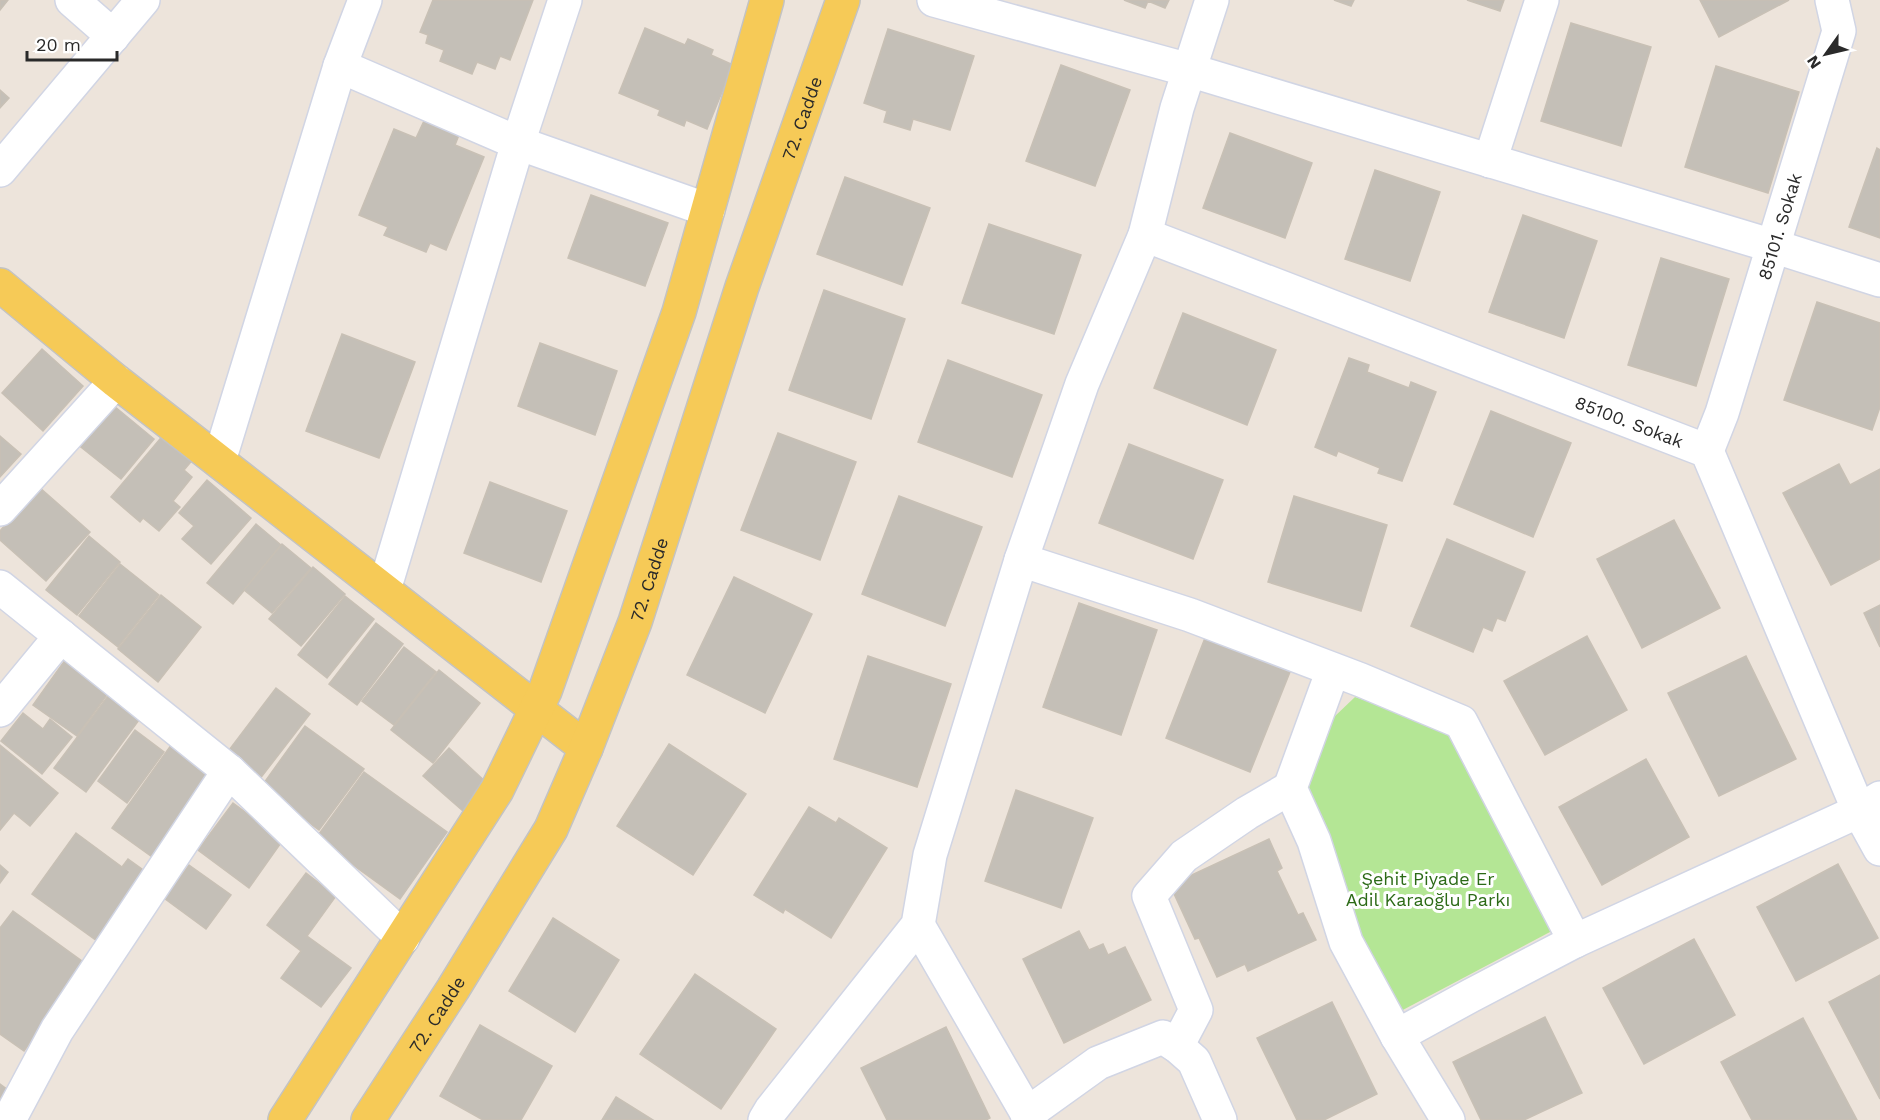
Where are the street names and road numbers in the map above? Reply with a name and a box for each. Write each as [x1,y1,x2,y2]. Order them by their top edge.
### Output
street label: 72. Cadde [777,73,826,163]
street label: 85101. Sokak [1753,170,1805,282]
street label: 85100. Sokak [1572,391,1687,452]
street label: 72. Cadde [625,535,672,624]
street label: 72. Cadde [404,972,469,1057]

